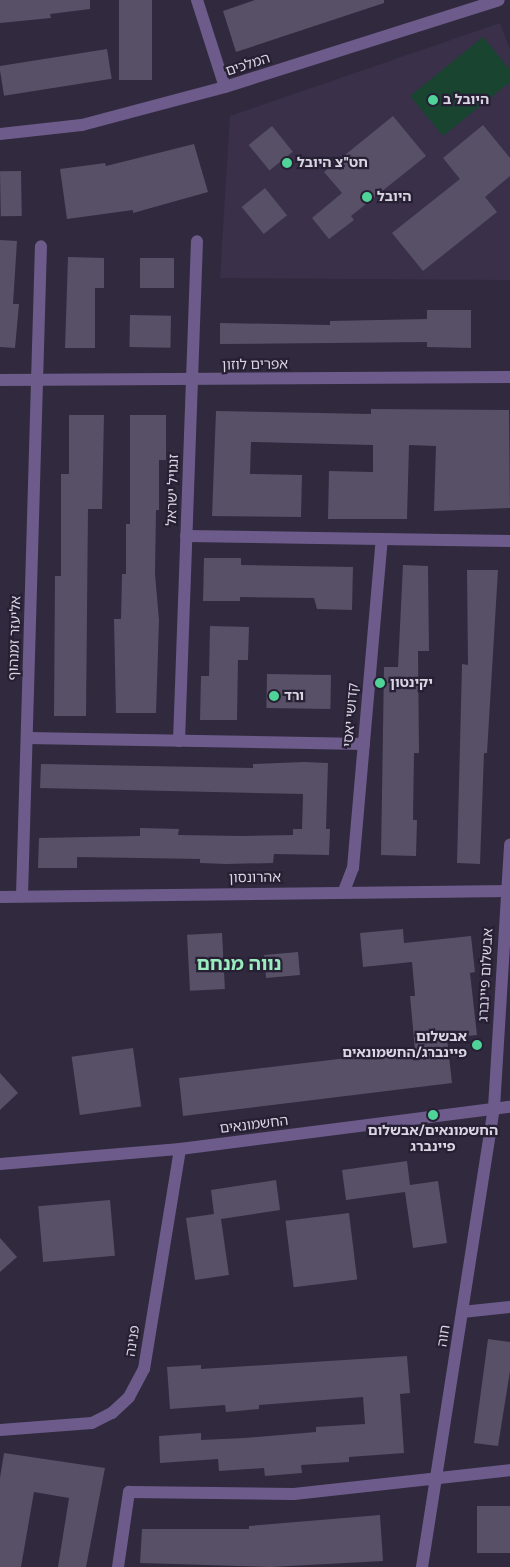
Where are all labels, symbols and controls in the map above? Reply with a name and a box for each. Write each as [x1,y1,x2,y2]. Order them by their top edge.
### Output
street label: המלכים [224,50,272,80]
place label: היובל ב [443,92,489,108]
marker: היובל ב [427,94,439,106]
place label: חט"צ היובל [297,155,368,171]
marker: חט"צ היובל [281,157,293,169]
place label: היובל [377,189,412,205]
marker: היובל [361,191,373,203]
street label: אפרים לוזון [222,356,288,374]
street label: זנגויל ישראל [163,454,183,526]
street label: אליעזר זמנהוף [5,595,25,681]
place label: יקינטון [390,675,433,691]
marker: יקינטון [374,677,386,689]
street label: קדושי יאסי [340,682,362,748]
place label: ורד [284,688,304,704]
marker: ורד [268,690,280,702]
street label: אהרונסון [229,869,281,887]
street label: אבשלום פיינברג [475,928,497,1022]
district label: נווה מנחם [197,953,281,975]
place label: אבשלום פיינברג/החשמונאים [342,1029,467,1062]
marker: אבשלום פיינברג/החשמונאים [471,1039,483,1051]
marker: החשמונאים/אבשלום פיינברג [427,1109,439,1121]
street label: החשמונאים [219,1112,289,1138]
place label: החשמונאים/אבשלום פיינברג [368,1123,498,1156]
street label: פנינה [122,1324,144,1358]
street label: חוה [434,1324,454,1348]

